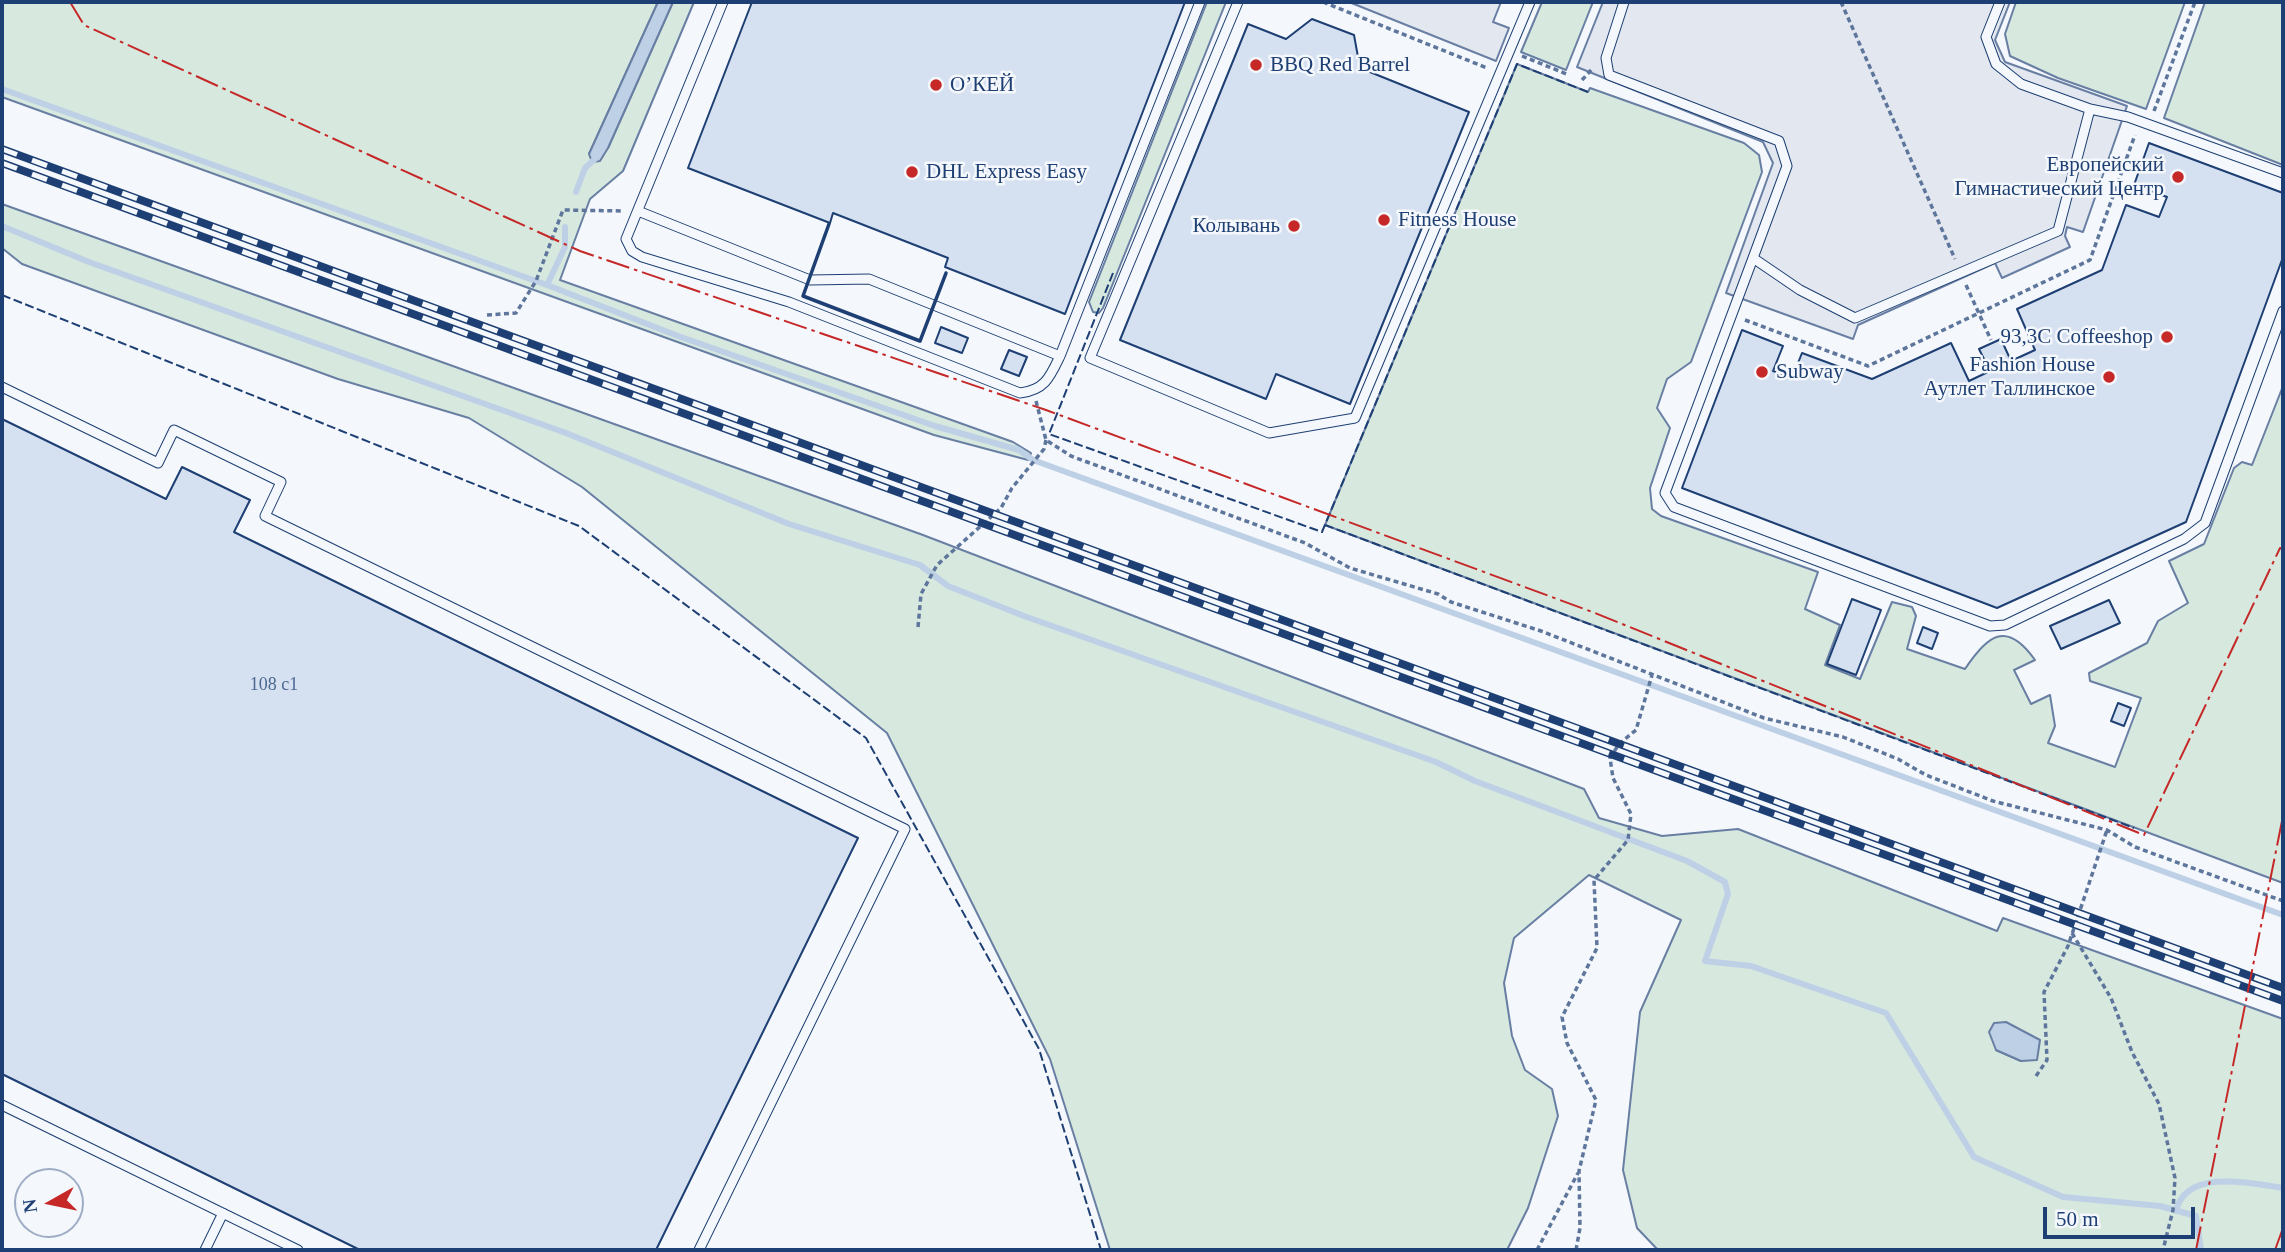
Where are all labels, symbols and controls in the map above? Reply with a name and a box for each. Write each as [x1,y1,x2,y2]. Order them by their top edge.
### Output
place label: BBQ Red Barrel [1270,52,1410,78]
marker: BBQ Red Barrel [1248,57,1264,73]
place label: О’КЕЙ [950,72,1014,98]
marker: О’КЕЙ [928,77,944,93]
place label: Европейский Гимнастический Центр [1955,152,2164,202]
place label: DHL Express Easy [926,159,1087,185]
marker: DHL Express Easy [904,164,920,180]
marker: Европейский Гимнастический Центр [2170,169,2186,185]
place label: Fitness House [1398,207,1516,233]
marker: Fitness House [1376,212,1392,228]
place label: Колывань [1192,213,1280,239]
marker: Колывань [1286,218,1302,234]
place label: 93,3C Coffeeshop [2001,324,2153,350]
marker: 93,3C Coffeeshop [2159,329,2175,345]
place label: Fashion House Аутлет Таллинское [1924,352,2095,402]
place label: Subway [1776,359,1844,385]
marker: Subway [1754,364,1770,380]
marker: Fashion House Аутлет Таллинское [2101,369,2117,385]
house number: 108 с1 [250,674,298,696]
north arrow [14,1168,84,1238]
scale bar [2047,1192,2199,1236]
text: N [18,1198,41,1214]
text: 50 m [2056,1207,2099,1231]

